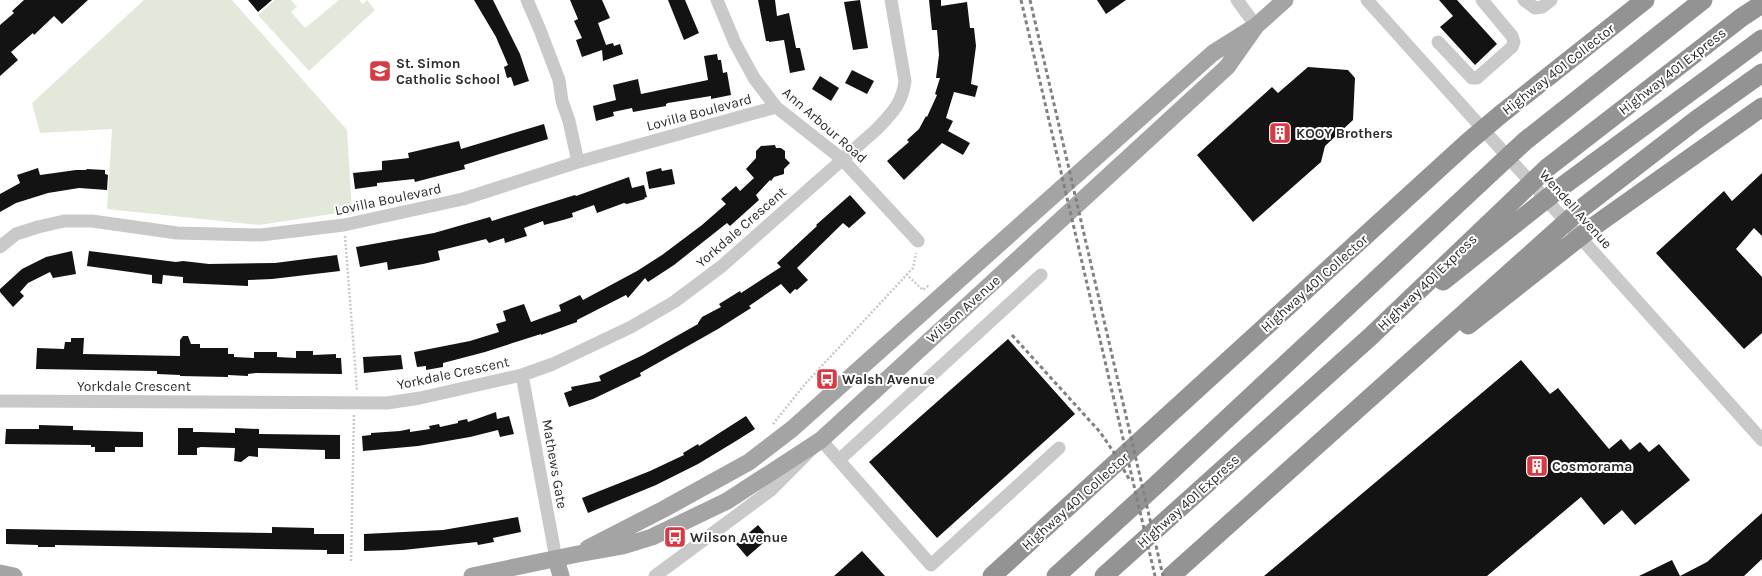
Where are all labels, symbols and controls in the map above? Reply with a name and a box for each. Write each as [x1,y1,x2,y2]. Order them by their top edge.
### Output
street label: Highway 401 Collector [1499,20,1619,119]
street label: Highway 401 Express [1615,24,1729,119]
place label: St. Simon Catholic School [396,55,500,88]
school or university icon: St. Simon Catholic School [367,58,393,84]
street label: Ann Arbour Road [779,84,870,167]
street label: Lovilla Boulevard [645,90,754,135]
building icon: KOOY Brothers [1267,120,1293,146]
place label: KOOY Brothers [1296,125,1393,142]
street label: Wendell Avenue [1536,166,1616,252]
street label: Lovilla Boulevard [333,180,443,219]
street label: Yorkdale Crescent [693,184,790,271]
street label: Highway 401 Collector [1257,230,1372,336]
street label: Highway 401 Express [1374,230,1481,334]
street label: Wilson Avenue [923,272,1004,347]
street label: Yorkdale Crescent [396,353,511,394]
bus stop icon: Walsh Avenue [814,366,840,392]
place label: Walsh Avenue [842,371,935,388]
street label: Yorkdale Crescent [77,378,191,395]
street label: Mathews Gate [538,418,571,510]
street label: Highway 401 Collector [1018,448,1133,554]
street label: Highway 401 Express [1134,451,1243,552]
building icon: Cosmorama [1524,453,1550,479]
place label: Cosmorama [1552,458,1633,475]
bus stop icon: Wilson Avenue [662,524,688,550]
place label: Wilson Avenue [690,529,788,546]

